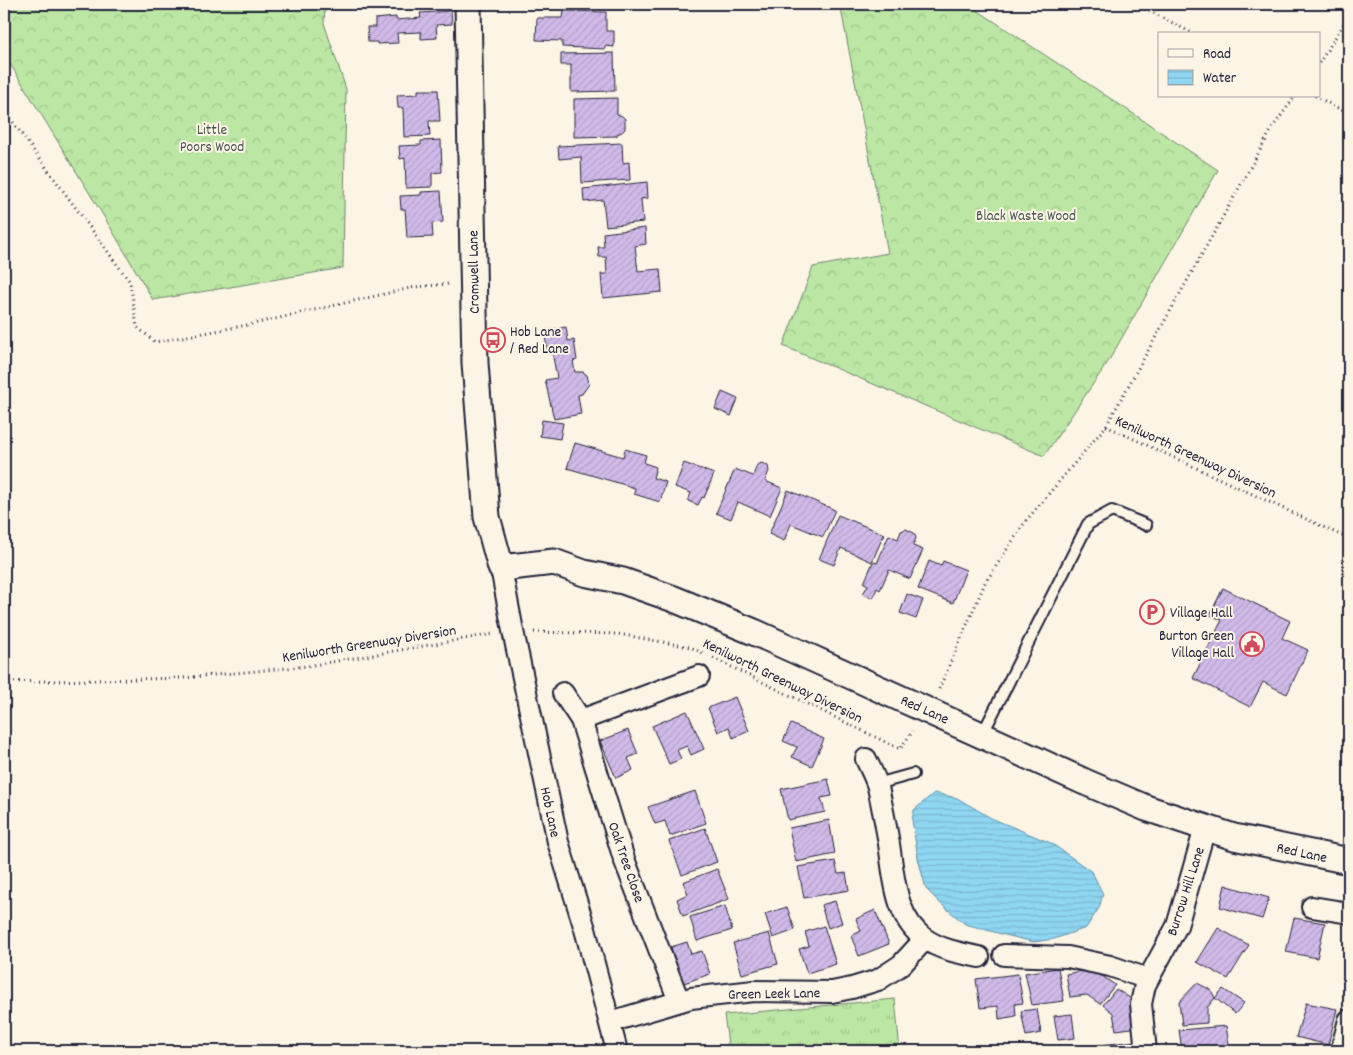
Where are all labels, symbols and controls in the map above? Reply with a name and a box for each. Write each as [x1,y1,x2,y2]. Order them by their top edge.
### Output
legend [1158,32,1320,98]
text: Road [1203,44,1231,66]
text: Water [1203,68,1237,90]
park label: Little Poors Wood [180,120,244,159]
park label: Black Waste Wood [976,206,1076,228]
street label: Cromwell Lane [463,230,487,314]
place label: Hob Lane / Red Lane [510,322,569,361]
bus stop icon: Hob Lane / Red Lane [480,327,506,353]
street label: Kenilworth Greenway Diversion [1111,411,1279,505]
parking icon: Village Hall [1139,599,1165,625]
place label: Village Hall [1170,603,1233,625]
street label: Kenilworth Greenway Diversion [281,620,458,670]
place label: Burton Green Village Hall [1159,626,1234,665]
public building icon: Burton Green Village Hall [1239,631,1265,657]
street label: Kenilworth Greenway Diversion [698,633,866,730]
street label: Red Lane [896,690,952,731]
street label: Hob Lane [533,785,565,840]
street label: Oak Tree Close [601,819,649,906]
street label: Red Lane [1274,838,1329,870]
street label: Burrow Hill Lane [1162,844,1212,939]
street label: Green Leek Lane [728,983,821,1007]

